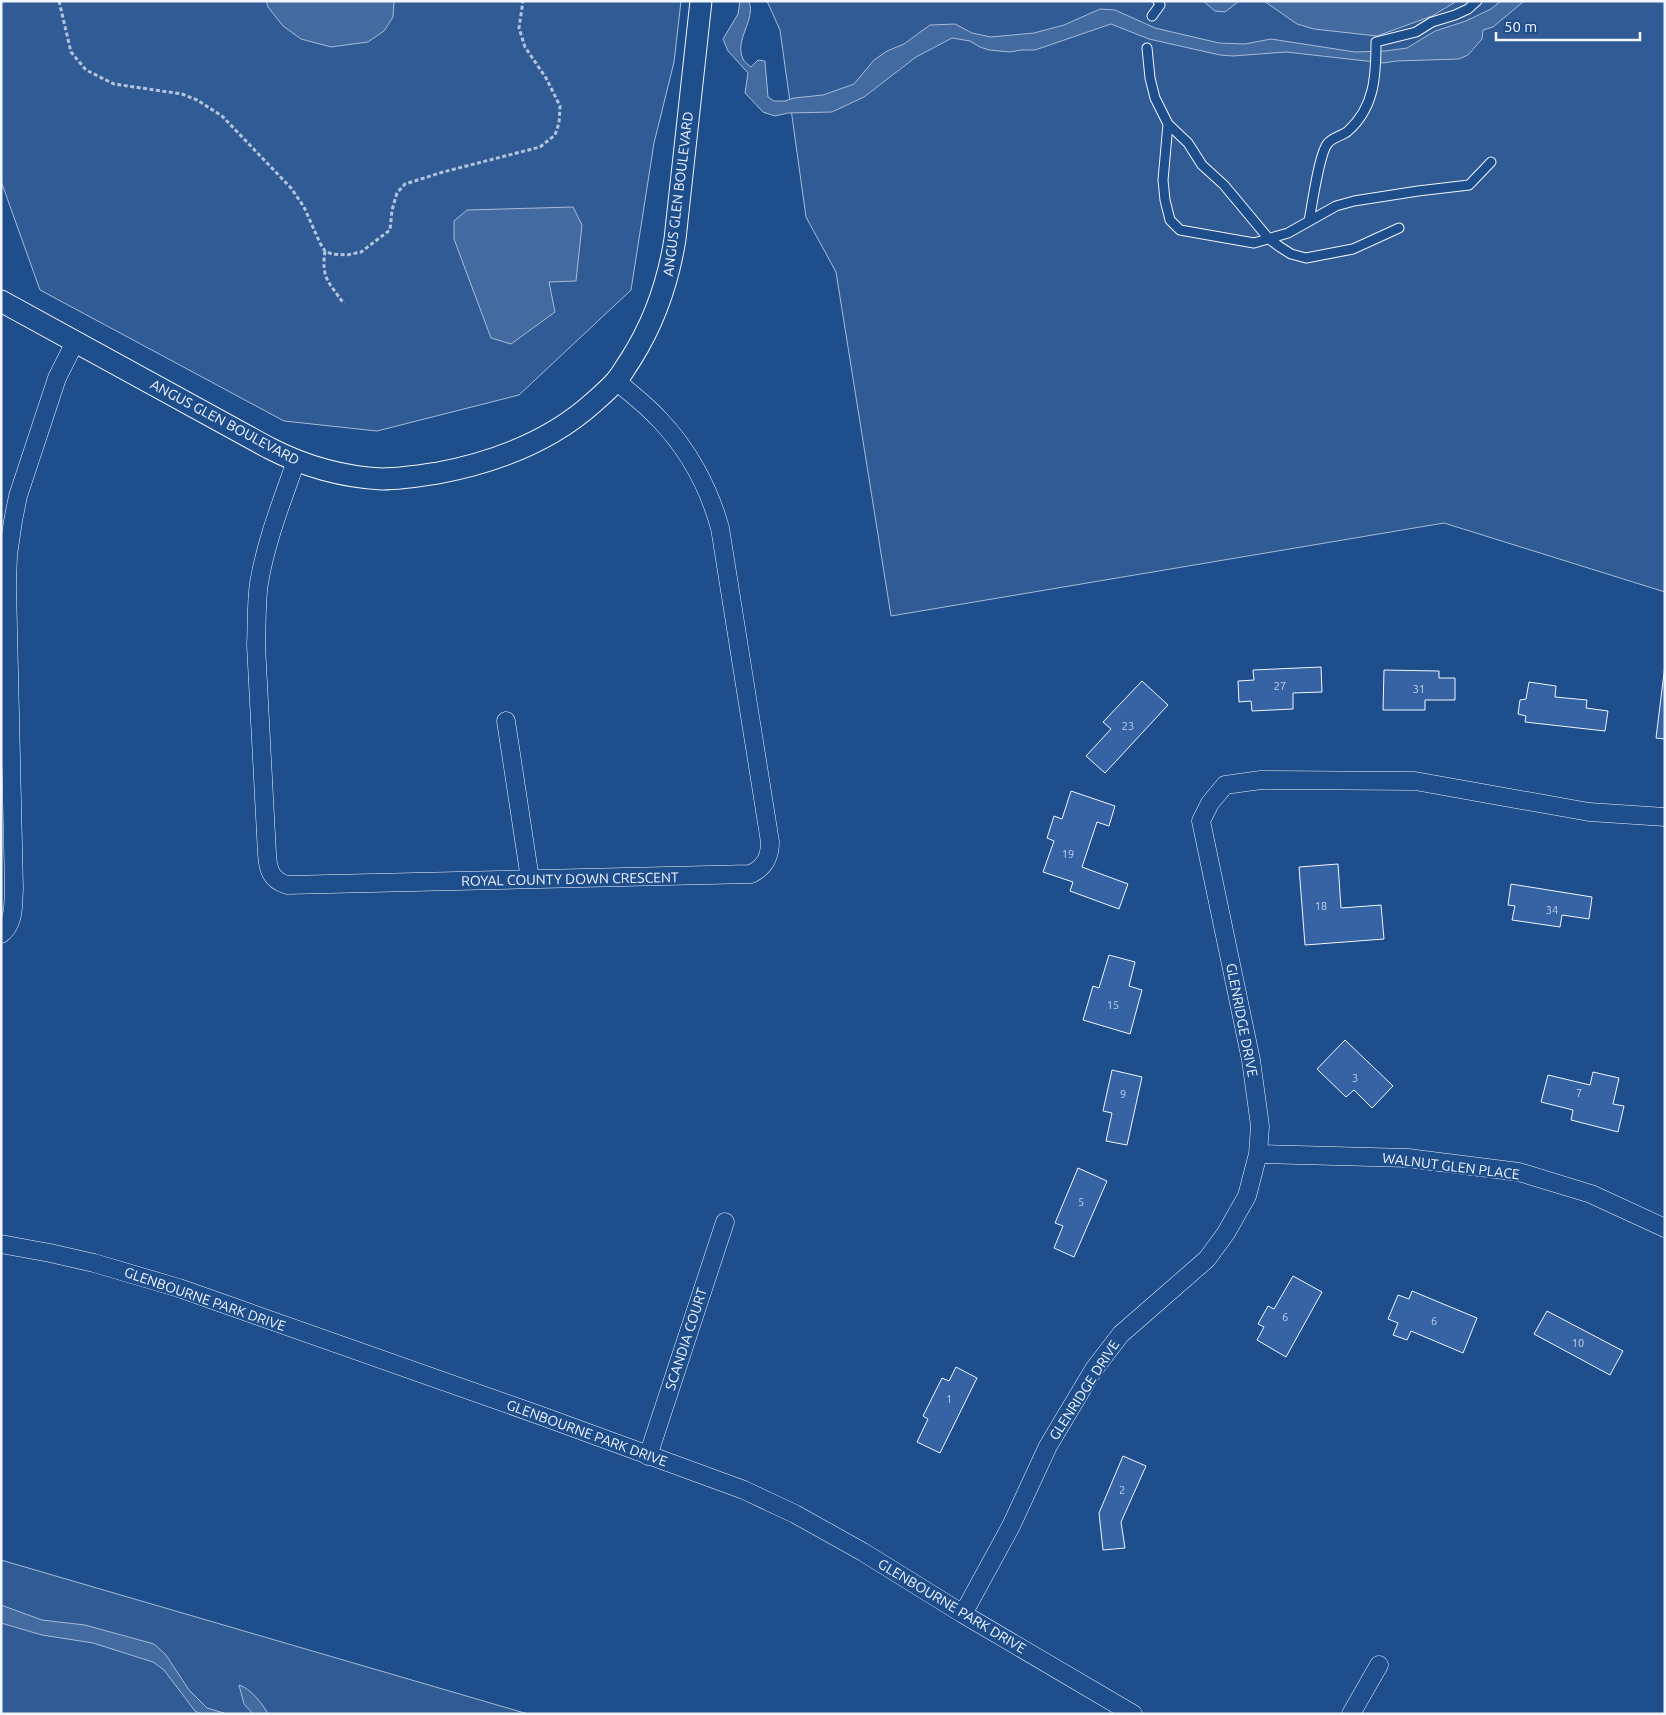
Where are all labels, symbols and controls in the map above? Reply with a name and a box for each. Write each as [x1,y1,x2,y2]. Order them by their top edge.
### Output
scale bar [1496,10,1640,42]
text: 50 m [1504,18,1537,35]
street label: ANGUS GLEN BOULEVARD [660,110,696,277]
street label: ANGUS GLEN BOULEVARD [148,376,302,468]
house number: 27 [1274,680,1286,692]
house number: 31 [1413,683,1425,695]
house number: 23 [1122,720,1134,732]
house number: 19 [1062,848,1074,860]
street label: ROYAL COUNTY DOWN CRESCENT [461,869,679,889]
house number: 18 [1315,900,1327,912]
house number: 34 [1546,904,1558,916]
street label: GLENRIDGE DRIVE [1223,962,1261,1078]
house number: 15 [1107,999,1119,1011]
house number: 3 [1352,1072,1358,1084]
house number: 7 [1576,1087,1582,1099]
house number: 9 [1120,1088,1126,1100]
street label: WALNUT GLEN PLACE [1381,1150,1521,1182]
house number: 5 [1078,1196,1084,1208]
street label: GLENBOURNE PARK DRIVE [122,1264,288,1334]
street label: SCANDIA COURT [662,1286,710,1392]
house number: 6 [1282,1311,1288,1323]
house number: 6 [1431,1315,1437,1327]
street label: GLENRIDGE DRIVE [1046,1337,1122,1443]
house number: 10 [1572,1337,1584,1349]
house number: 1 [946,1393,952,1405]
street label: GLENBOURNE PARK DRIVE [505,1396,670,1470]
house number: 2 [1119,1484,1125,1496]
street label: GLENBOURNE PARK DRIVE [875,1555,1029,1657]

